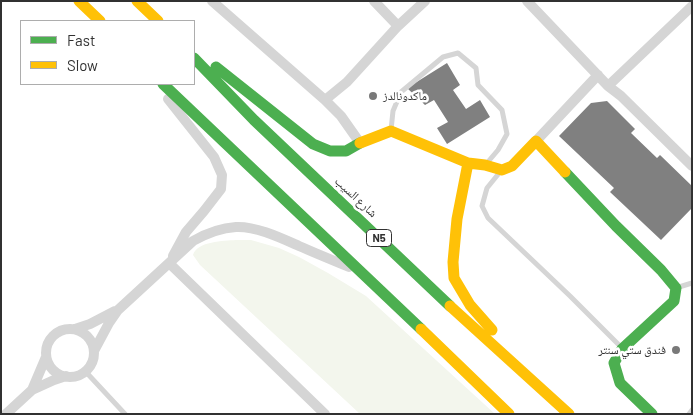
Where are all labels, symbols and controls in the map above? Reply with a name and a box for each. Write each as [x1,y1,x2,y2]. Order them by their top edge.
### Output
legend [20,20,195,85]
text: Fast [67,31,95,49]
text: Slow [67,56,98,74]
place label: ماكدونالدز [383,89,427,103]
marker: ماكدونالدز [367,90,379,102]
street label: شارع السيب [332,174,380,220]
road number: N5 [366,230,392,247]
place label: فندق ستي سنتر [598,343,666,357]
marker: فندق ستي سنتر [670,344,682,356]

